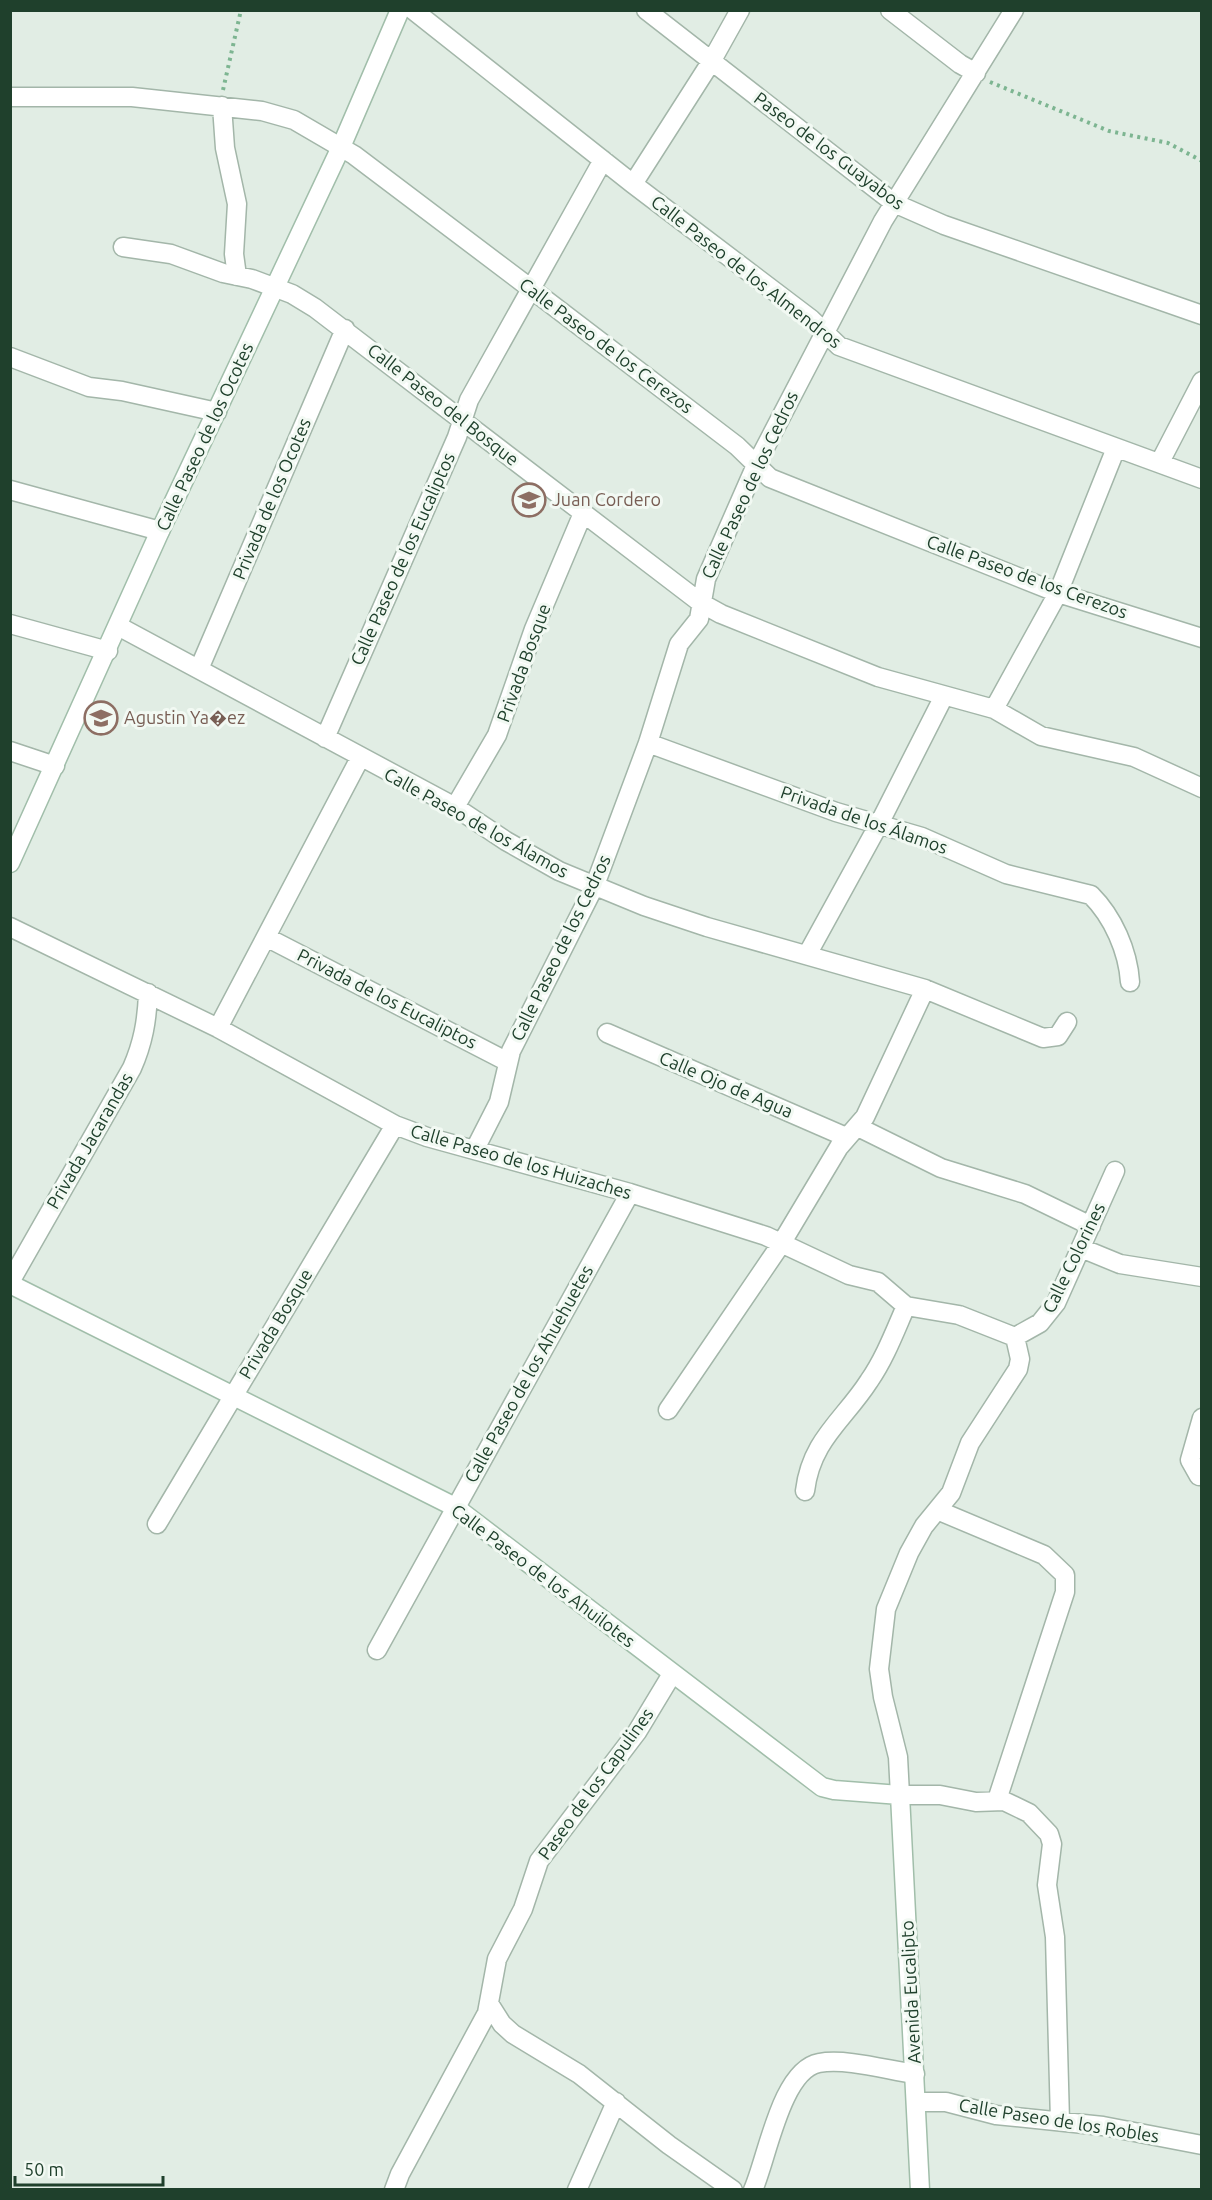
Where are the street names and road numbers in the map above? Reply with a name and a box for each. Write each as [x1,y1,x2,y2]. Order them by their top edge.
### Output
street label: Paseo de los Guayabos [751,87,909,213]
street label: Calle Paseo de los Almendros [648,191,846,352]
street label: Calle Paseo de los Cerezos [516,273,697,417]
street label: Calle Paseo de los Ocotes [152,339,257,534]
street label: Calle Paseo del Bosque [364,339,523,469]
street label: Calle Paseo de los Cedros [697,388,801,581]
street label: Privada de los Ocotes [228,415,314,582]
street label: Calle Paseo de los Eucaliptos [346,449,458,668]
street label: Calle Paseo de los Cerezos [924,530,1131,622]
street label: Privada Bosque [492,601,554,725]
street label: Calle Paseo de los Álamos [381,762,573,881]
street label: Privada de los Álamos [778,780,951,857]
street label: Calle Paseo de los Cedros [506,851,614,1044]
street label: Privada de los Eucaliptos [295,944,481,1052]
street label: Calle Ojo de Agua [657,1047,796,1121]
street label: Privada Jacarandas [42,1069,136,1212]
street label: Calle Paseo de los Huizaches [408,1120,634,1202]
street label: Calle Colorines [1038,1199,1108,1316]
street label: Calle Paseo de los Ahuehuetes [460,1261,596,1486]
street label: Privada Bosque [235,1265,316,1382]
street label: Calle Paseo de los Ahuilotes [448,1500,639,1651]
street label: Paseo de los Capulines [534,1704,657,1863]
street label: Avenida Eucalipto [896,1920,924,2064]
street label: Calle Paseo de los Robles [958,2094,1161,2146]

